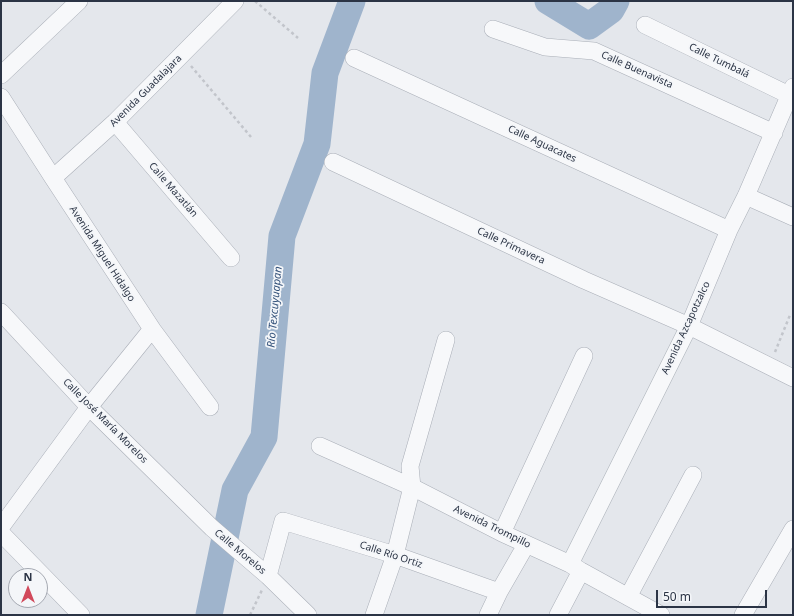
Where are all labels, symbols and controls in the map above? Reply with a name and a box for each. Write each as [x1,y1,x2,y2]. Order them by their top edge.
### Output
street label: Calle Tumbalá [687,41,751,81]
street label: Calle Buenavista [599,49,675,91]
street label: Avenida Guadalajara [107,52,185,130]
street label: Calle Aguacates [506,123,578,165]
street label: Calle Mazatlán [146,160,200,220]
street label: Avenida Miguel Hidalgo [67,204,137,304]
street label: Calle Primavera [475,225,547,267]
water label: Río Texcuyuapan [265,266,285,348]
street label: Avenida Azcapotzalco [659,280,713,376]
street label: Calle José María Morelos [60,376,150,466]
street label: Avenida Trompillo [451,503,533,551]
street label: Calle Morelos [212,527,268,577]
street label: Calle Río Ortiz [358,539,424,571]
north arrow [8,568,48,608]
text: N [24,569,32,584]
scale bar [658,582,769,608]
text: 50 m [663,588,691,605]

